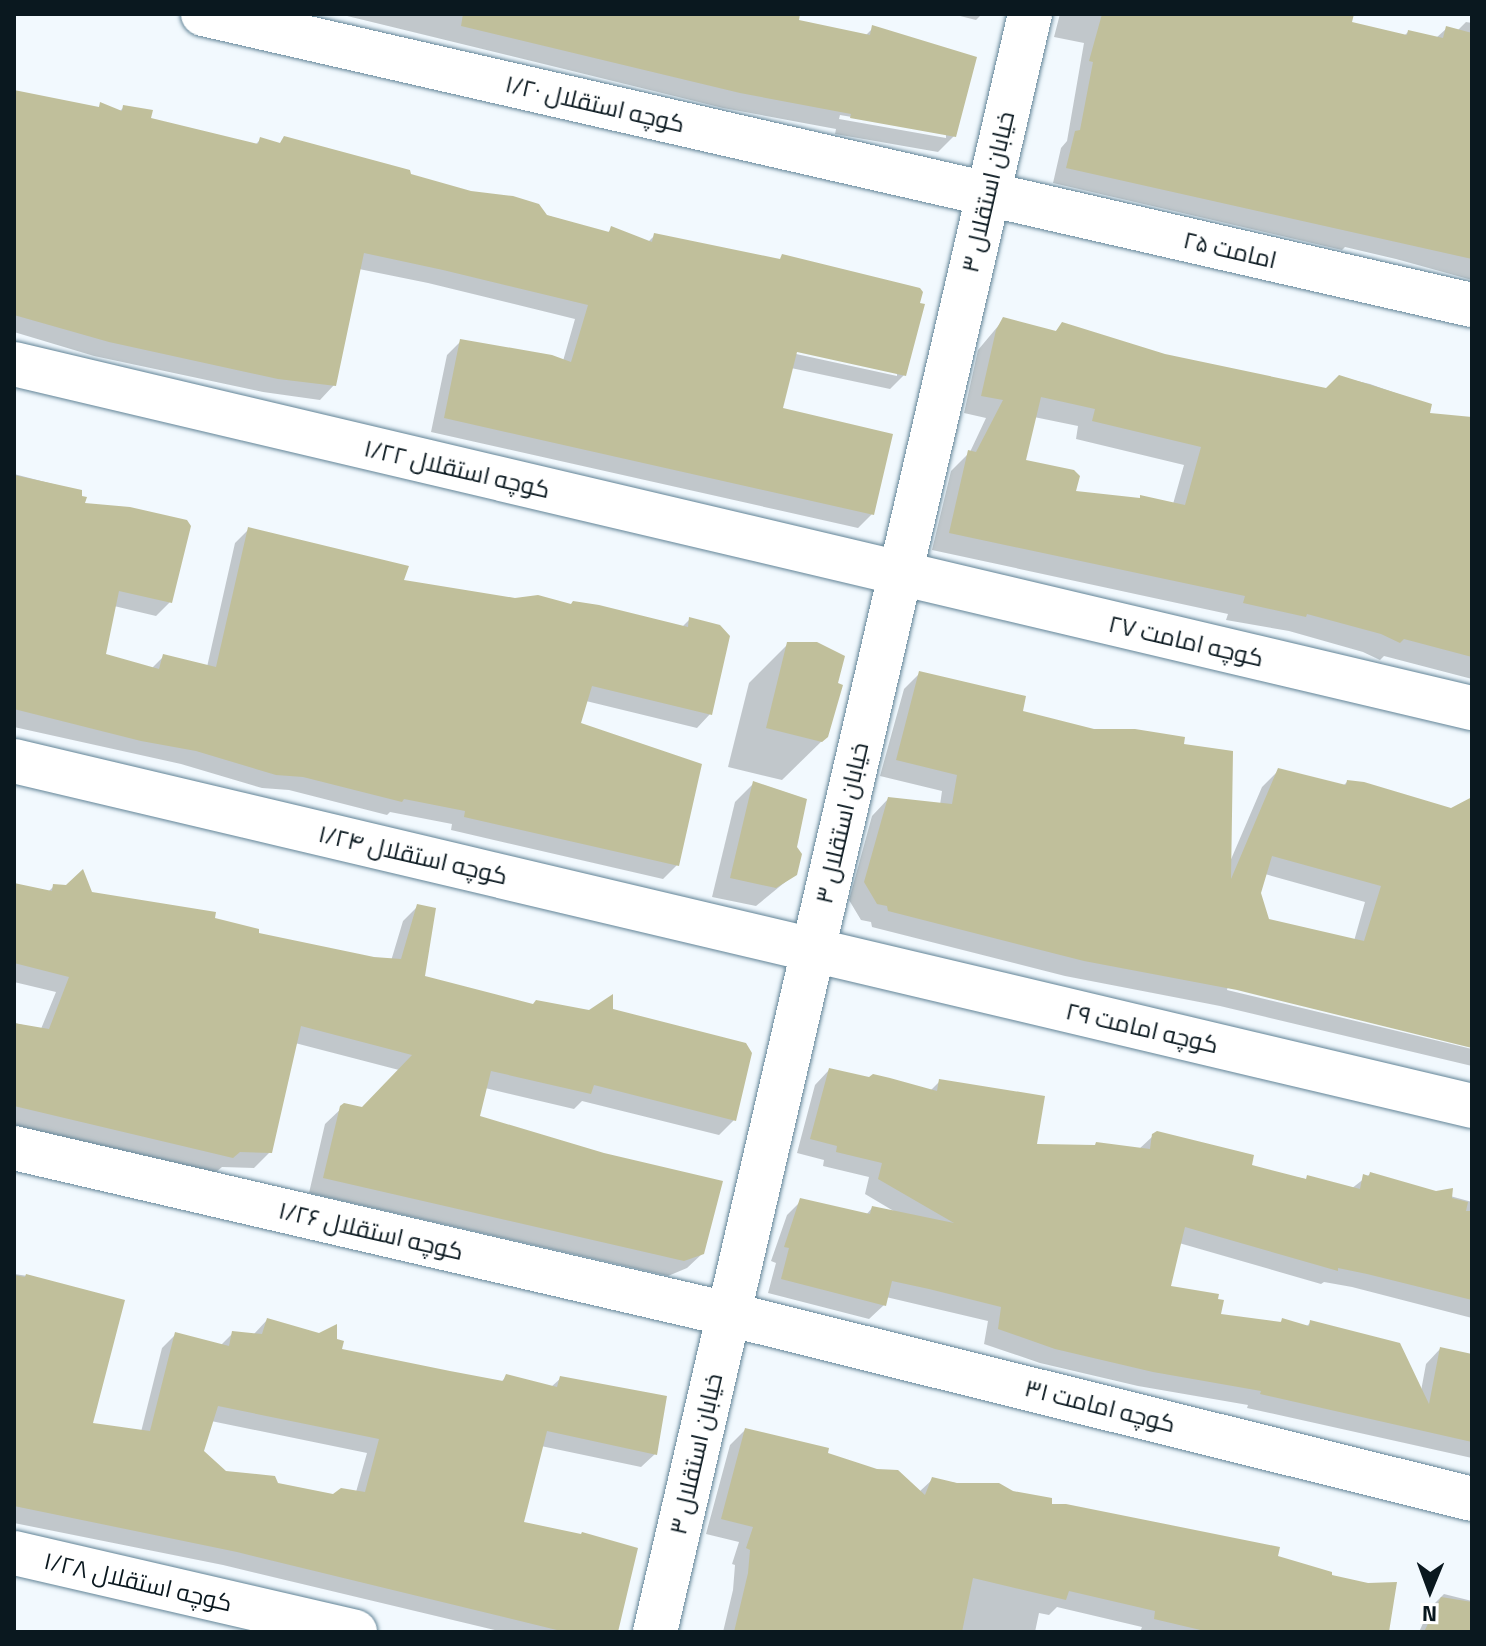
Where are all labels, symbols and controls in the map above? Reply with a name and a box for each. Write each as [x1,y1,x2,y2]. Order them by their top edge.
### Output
street label: کوچه استقلال ۱/۲۰ [502,69,688,139]
street label: خیابان استقلال ۳ [955,109,1021,275]
street label: امامت ۲۵ [1180,225,1280,275]
street label: کوچه استقلال ۱/۲۲ [361,434,553,504]
street label: کوچه امامت ۲۷ [1106,609,1266,673]
street label: خیابان استقلال ۳ [809,740,875,906]
street label: کوچه استقلال ۱/۲۴ [316,819,510,891]
street label: کوچه امامت ۲۹ [1063,996,1221,1060]
street label: کوچه استقلال ۱/۲۶ [276,1196,466,1266]
street label: خیابان استقلال ۳ [663,1371,729,1537]
street label: کوچه امامت ۳۱ [1022,1373,1178,1439]
street label: کوچه استقلال ۱/۲۸ [41,1546,235,1618]
north arrow [1390,1550,1470,1630]
text: N [1422,1597,1438,1631]

